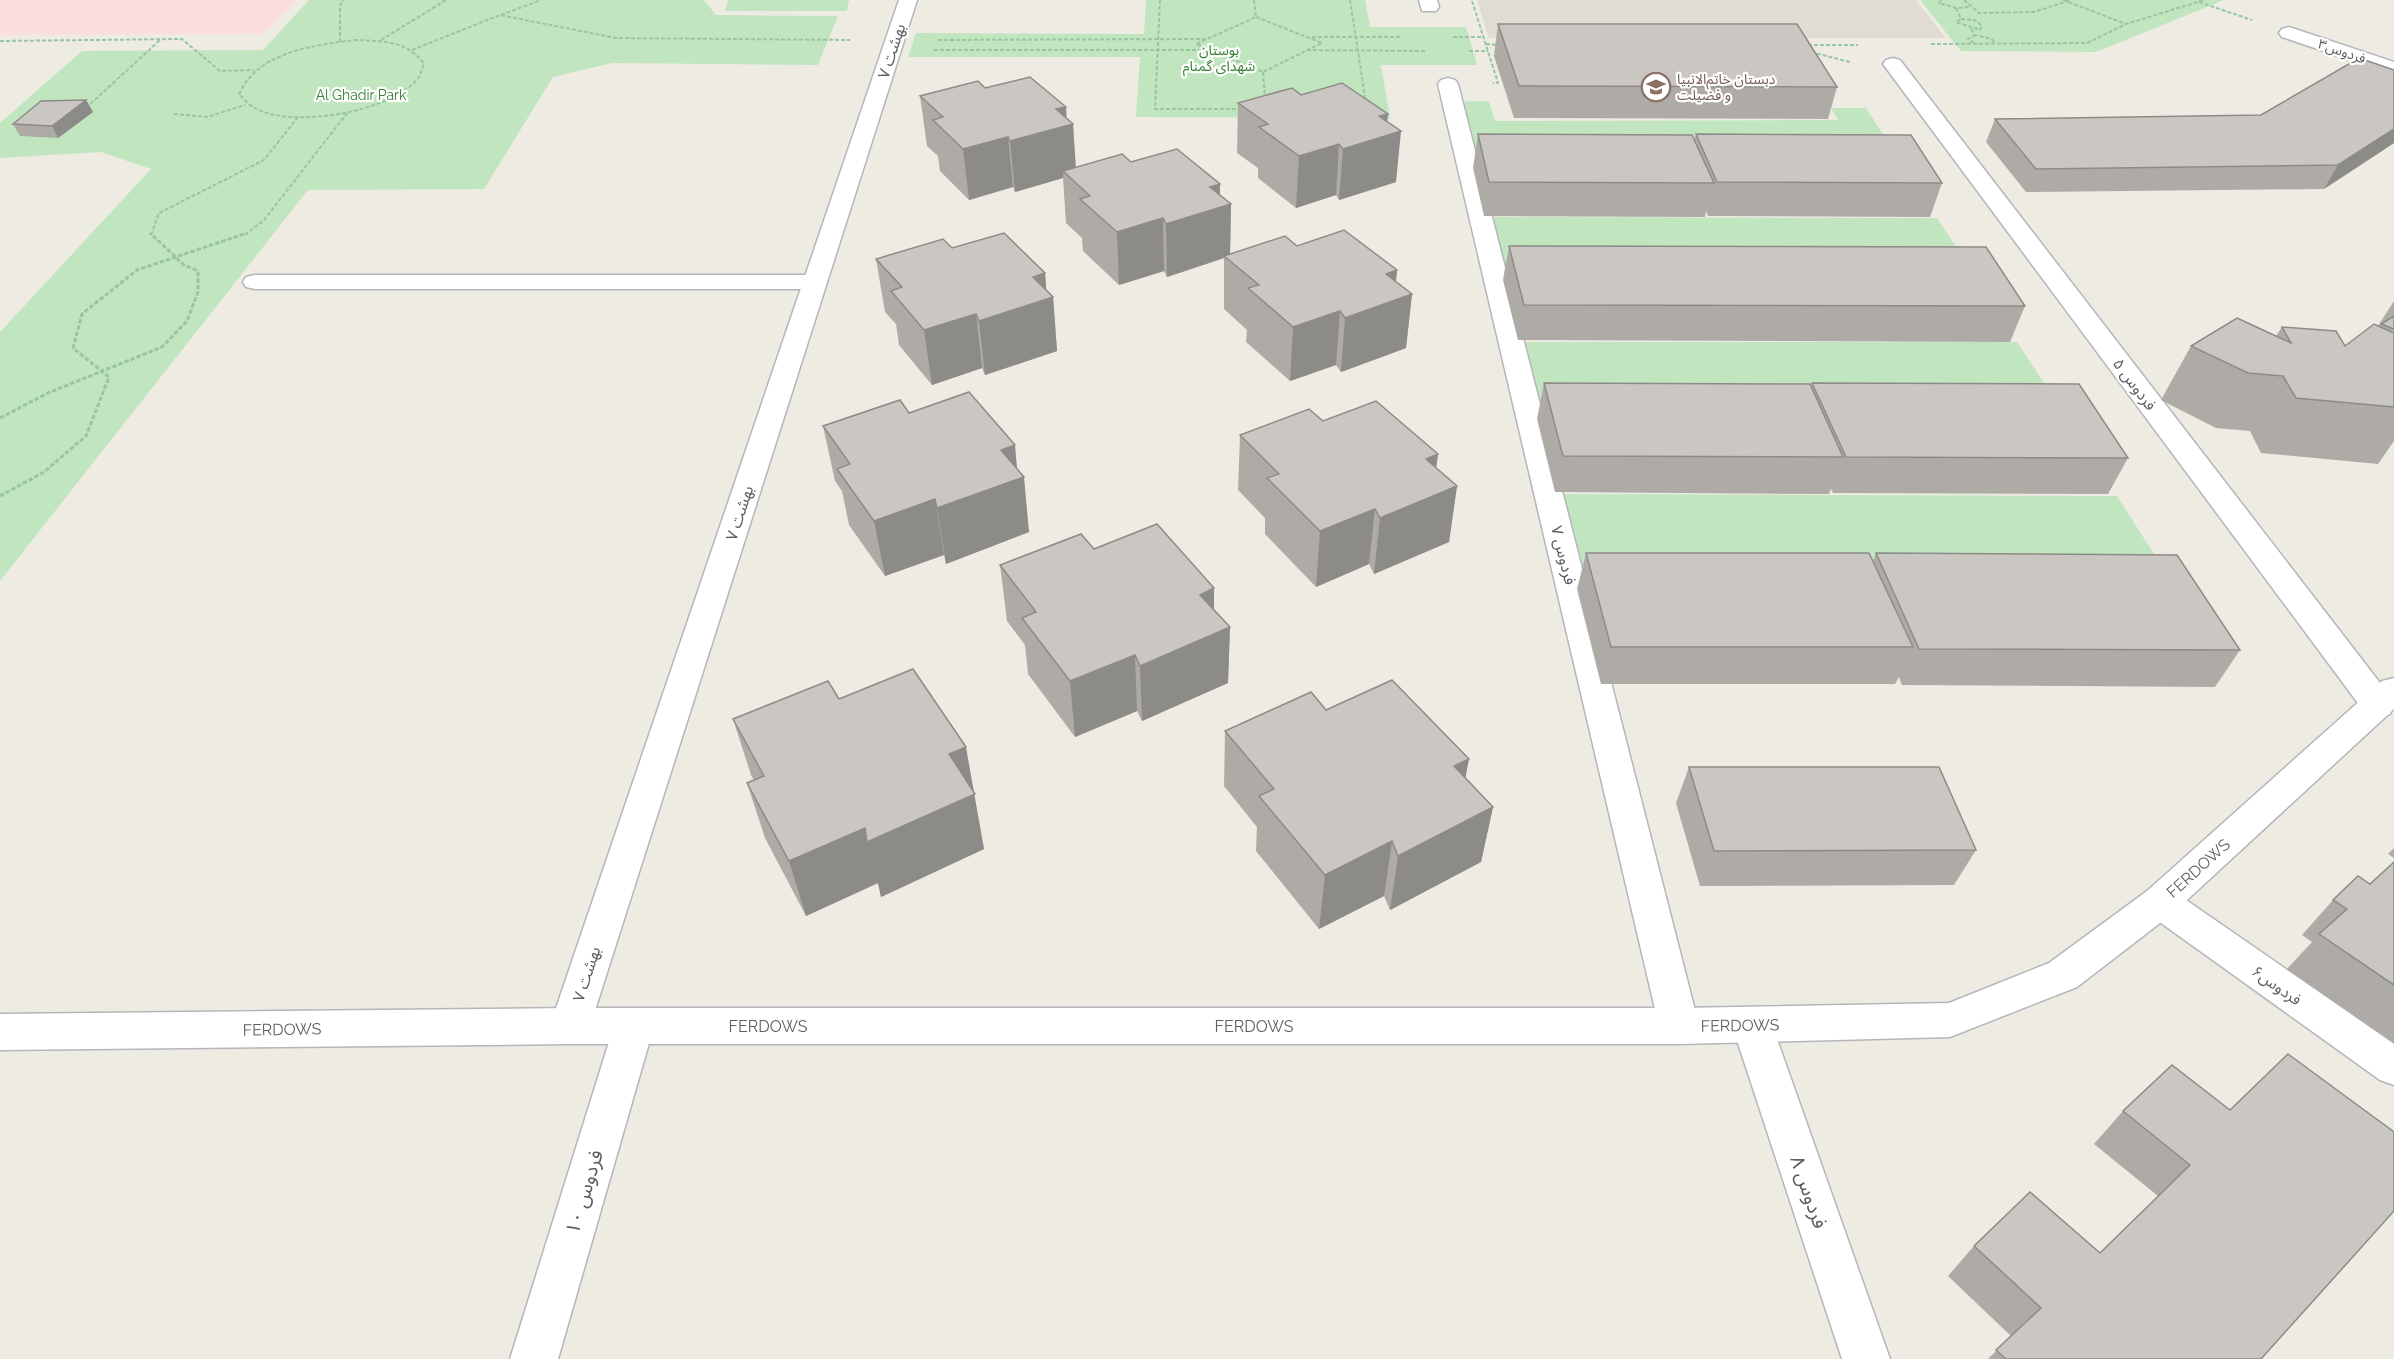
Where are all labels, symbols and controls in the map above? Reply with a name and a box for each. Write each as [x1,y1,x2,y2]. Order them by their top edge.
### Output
street label: بهشت ۷ [874,21,909,81]
street label: فردوس۳ [2316,35,2368,68]
park label: بوستان شهدای گمنام [1183,42,1255,77]
school or university icon: دبستان خاتم‌الانبیا و فضیلت [1640,71,1672,103]
place label: دبستان خاتم‌الانبیا و فضیلت [1677,71,1776,104]
park label: Al Ghadir Park [316,87,407,103]
street label: فردوس ۵ [2109,354,2160,414]
street label: بهشت ۷ [722,483,757,543]
street label: فردوس ۷ [1547,524,1580,587]
street label: FERDOWS [2163,835,2234,902]
street label: بهشت ۷ [569,944,604,1004]
street label: فردوس۶ [2248,961,2305,1009]
street label: FERDOWS [1700,1015,1780,1036]
street label: FERDOWS [729,1017,808,1036]
street label: FERDOWS [1215,1017,1294,1036]
street label: FERDOWS [242,1019,322,1040]
street label: فردوس ۱۰ [560,1147,608,1237]
street label: فردوس ۸ [1785,1152,1833,1232]

